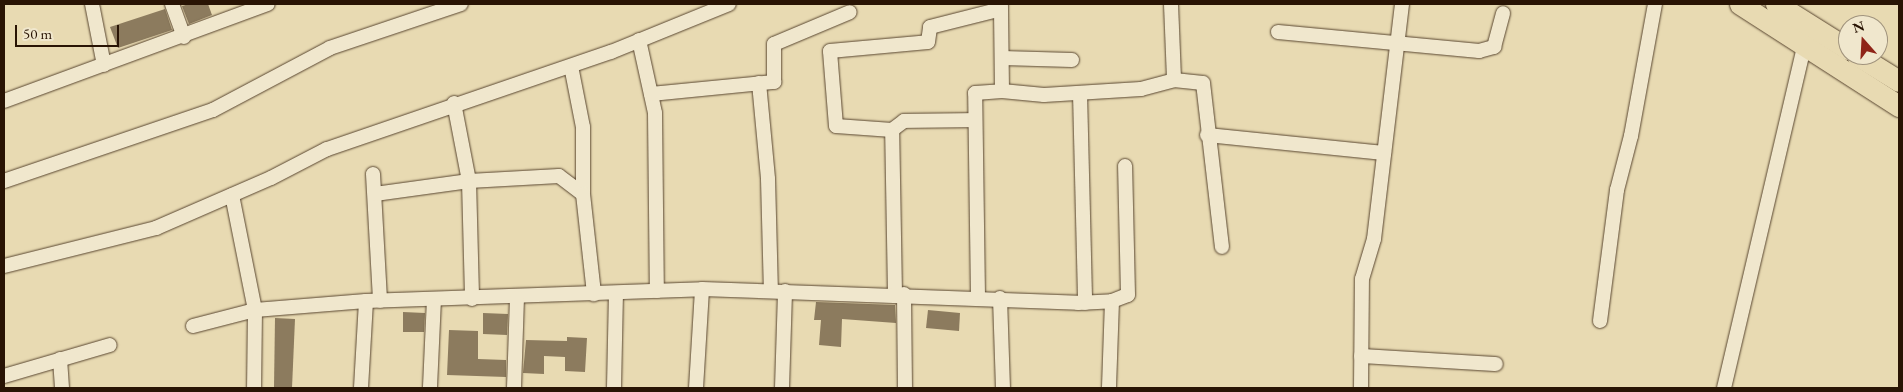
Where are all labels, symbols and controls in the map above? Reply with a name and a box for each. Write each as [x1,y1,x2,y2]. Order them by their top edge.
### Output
scale bar [18,15,121,47]
north arrow [1838,15,1888,65]
text: N [1850,16,1867,37]
text: 50 m [23,24,52,43]

